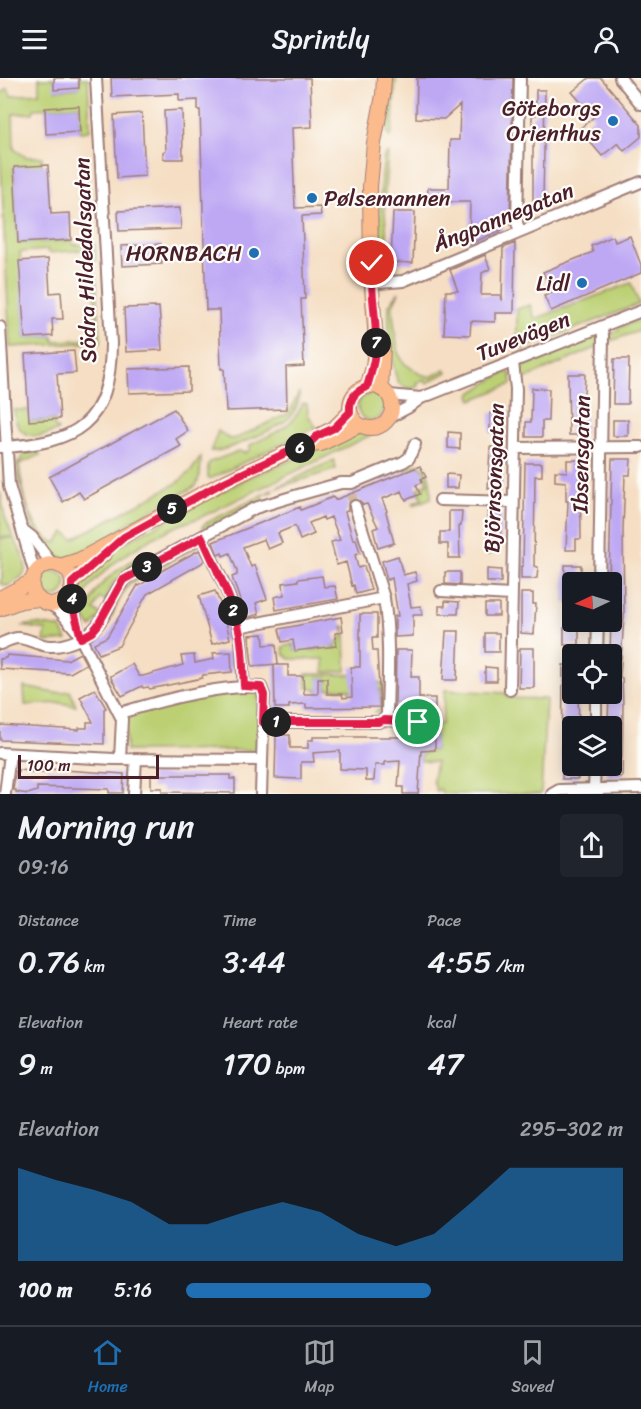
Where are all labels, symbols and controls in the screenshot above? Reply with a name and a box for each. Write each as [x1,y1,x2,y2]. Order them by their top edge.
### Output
text: Sprintly [272,15,369,63]
icon: menu [18,23,51,56]
icon: person [590,23,623,56]
place label: Göteborgs Orienthus [502,89,602,153]
marker: Göteborgs Orienthus [606,114,620,128]
street label: Södra Hildedalsgatan [62,157,108,363]
street label: Ångpannegatan [425,171,580,264]
place label: Pølsemannen [324,179,450,218]
marker: Pølsemannen [305,191,319,205]
place label: HORNBACH [126,234,242,273]
pin [346,237,397,288]
marker: HORNBACH [247,246,261,260]
icon: check [355,246,388,279]
place label: Lidl [536,264,571,303]
marker: Lidl [575,276,589,290]
street label: Tuvevägen [470,299,576,373]
pin: 7 [361,328,391,358]
text: 7 [371,328,381,357]
street label: Ibsensgatan [560,394,602,514]
street label: Björnsonsgatan [472,402,516,554]
pin: 6 [285,433,315,463]
text: 6 [295,433,305,462]
pin: 5 [157,494,187,524]
text: 5 [167,494,177,523]
pin: 3 [132,552,162,582]
text: 3 [143,552,151,581]
north arrow [562,572,622,632]
map controls [562,572,622,776]
pin: 4 [57,584,87,614]
text: 4 [67,584,77,613]
pin: 2 [218,596,248,626]
text: 2 [228,596,238,625]
button: locate [562,644,622,704]
pin [392,696,443,747]
icon: arrive [401,705,434,738]
pin: 1 [261,707,291,737]
text: 1 [273,707,279,736]
button: layers [562,716,622,776]
text: 100 m [27,751,71,780]
scale bar [18,752,159,780]
text: Morning run [18,798,194,856]
button: share [560,814,623,877]
text: 09:16 [18,850,69,885]
text: Distance [18,906,79,935]
text: Time [223,906,256,935]
text: Pace [427,906,461,935]
text: 0.76 [18,935,80,989]
text: 3:44 [223,935,286,989]
text: 4:55 [427,935,492,989]
text: km [80,952,105,981]
text: /km [492,952,525,981]
text: Elevation [18,1008,83,1037]
text: Heart rate [223,1008,298,1037]
text: kcal [427,1008,456,1037]
text: 9 [18,1037,36,1091]
text: 170 [223,1037,272,1091]
text: 47 [427,1037,463,1091]
text: m [36,1054,53,1083]
text: bpm [272,1054,305,1083]
text: Elevation [18,1112,99,1147]
text: 295–302 m [520,1112,623,1147]
text: 100 m [18,1273,72,1308]
text: 5:16 [114,1273,152,1308]
tab: Home [88,1336,128,1401]
tab: Map [303,1336,336,1401]
tab: Saved [511,1336,553,1401]

